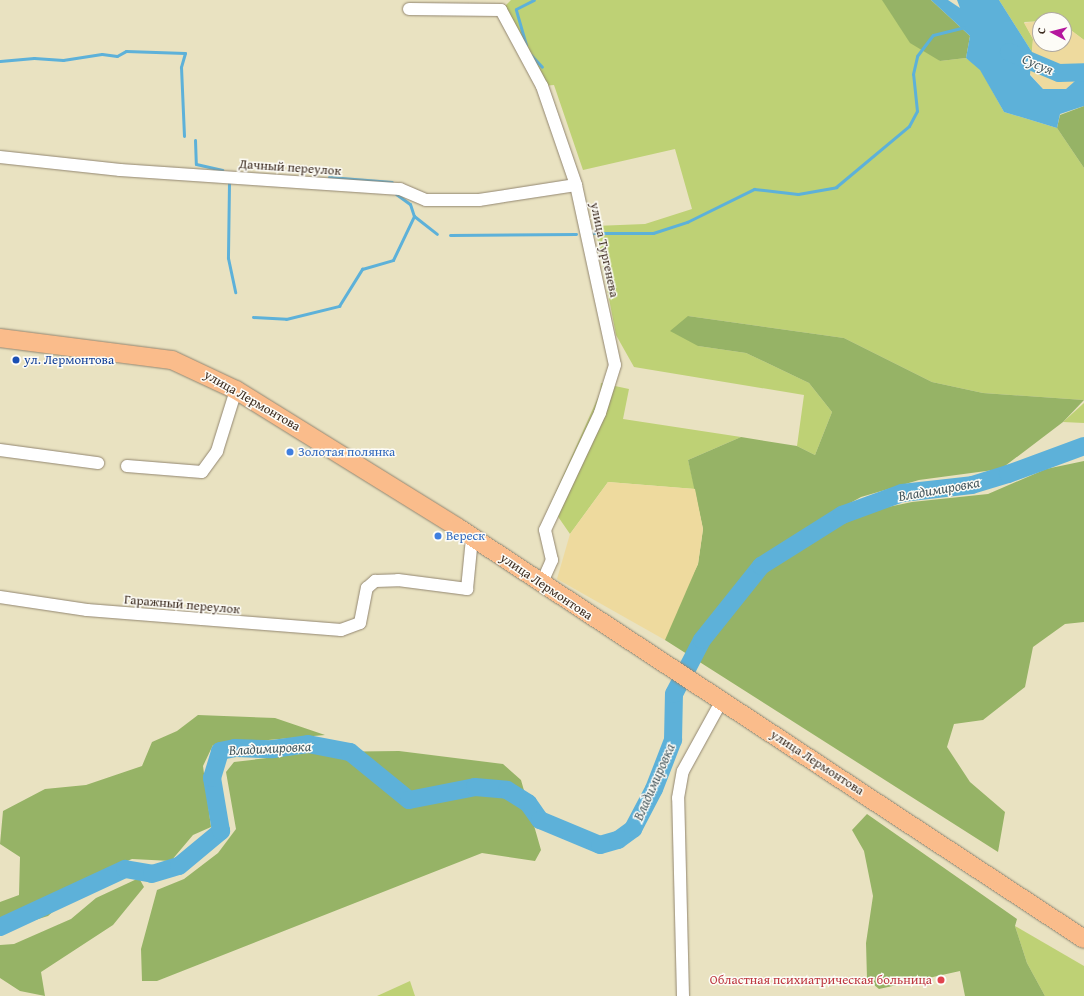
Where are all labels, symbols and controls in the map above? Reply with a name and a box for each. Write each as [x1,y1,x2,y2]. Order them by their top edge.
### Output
north arrow [1032,12,1072,52]
text: С [1033,27,1049,35]
water label: Сусуя [1020,50,1056,78]
street label: Дачный переулок [238,157,342,179]
street label: улица Тургенева [586,201,622,299]
place label: ул. Лермонтова [24,352,114,368]
marker: ул. Лермонтова [11,355,21,365]
street label: улица Лермонтова [201,367,303,435]
place label: Золотая полянка [298,444,395,460]
marker: Золотая полянка [285,447,295,457]
water label: Владимировка [897,474,981,504]
place label: Вереск [446,528,485,544]
marker: Вереск [433,531,443,541]
street label: улица Лермонтова [497,550,595,624]
street label: Гаражный переулок [123,592,241,618]
street label: улица Лермонтова [767,727,867,799]
water label: Владимировка [228,737,312,759]
water label: Владимировка [630,741,678,823]
place label: Областная психиатрическая больница [710,972,932,988]
marker: Областная психиатрическая больница [935,974,947,986]

